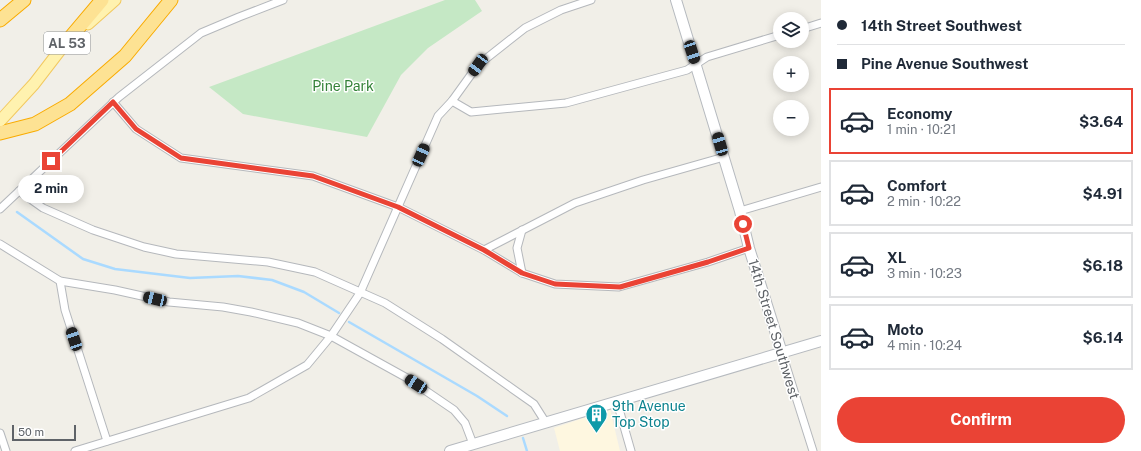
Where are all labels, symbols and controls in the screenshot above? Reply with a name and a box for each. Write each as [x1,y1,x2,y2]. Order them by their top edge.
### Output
map controls [773,12,809,136]
button: layers [773,12,809,48]
text: 14th Street Southwest [861,17,1022,34]
road number: AL 53 [44,32,90,54]
car [683,39,701,65]
car [466,52,490,78]
text: Pine Avenue Southwest [861,55,1029,72]
button: + [773,56,809,92]
park label: Pine Park [312,78,374,94]
button: − [773,100,809,136]
icon: car [839,103,875,139]
text: Economy [887,105,952,122]
text: $3.64 [1079,113,1123,130]
text: 1 min · 10:21 [887,122,956,137]
car [711,131,729,157]
car [411,142,431,168]
route end [42,152,60,170]
callout: 2 min [18,175,84,203]
icon: car [839,175,875,211]
text: Comfort [887,177,947,194]
text: 2 min [34,181,68,196]
text: $4.91 [1083,185,1123,202]
text: 2 min · 10:22 [887,194,961,209]
route start [734,215,752,233]
icon: car [839,247,875,283]
text: XL [887,249,906,266]
street label: 14th Street Southwest [745,257,803,401]
text: $6.18 [1082,257,1123,274]
text: 3 min · 10:23 [887,266,962,281]
car [142,290,168,308]
icon: car [839,319,875,355]
text: Moto [887,321,924,338]
car [65,326,83,352]
text: $6.14 [1083,329,1123,346]
text: 4 min · 10:24 [887,338,962,353]
car [403,372,429,396]
button: Confirm [837,397,1125,443]
place label: 9th Avenue Top Stop [612,398,686,430]
building icon: 9th Avenue Top Stop [583,401,609,434]
scale bar [12,423,76,442]
text: 50 m [18,426,44,438]

